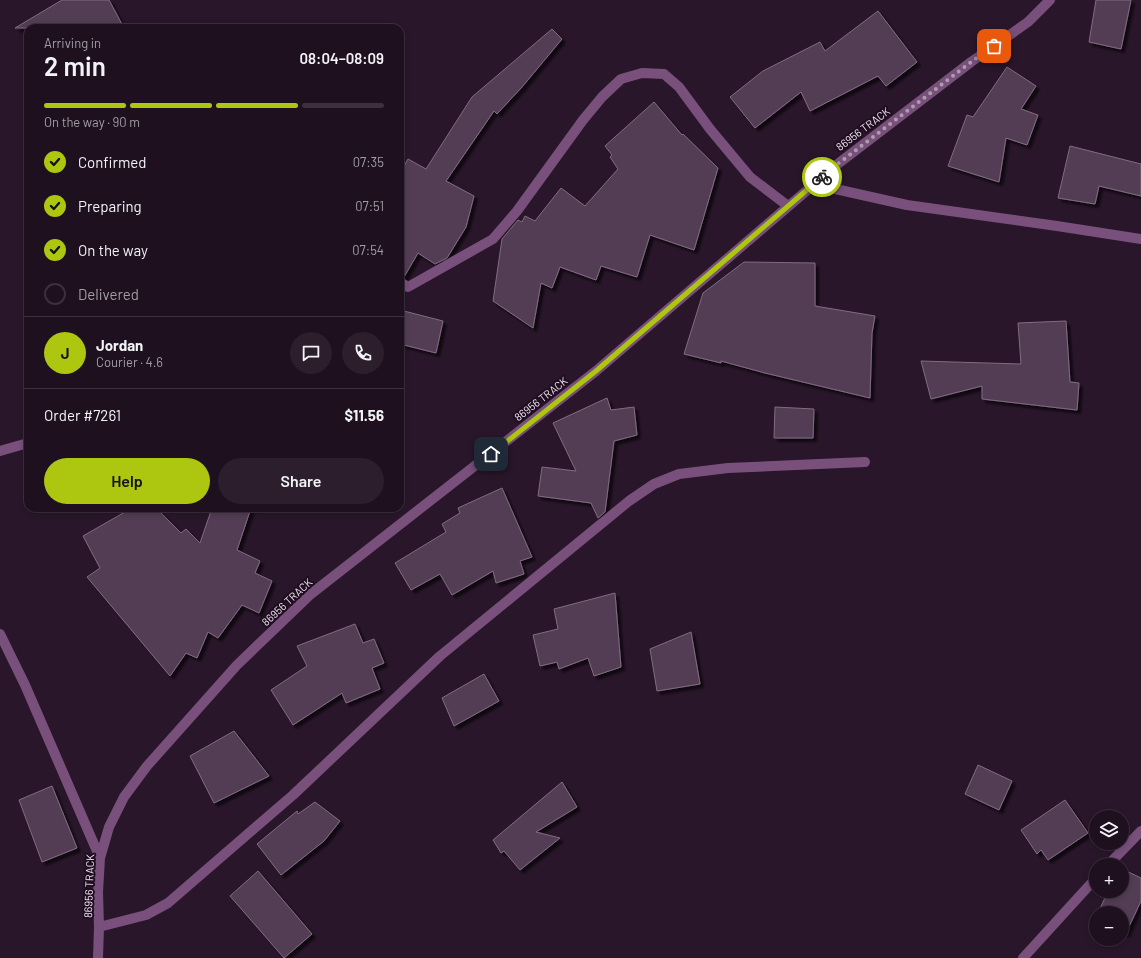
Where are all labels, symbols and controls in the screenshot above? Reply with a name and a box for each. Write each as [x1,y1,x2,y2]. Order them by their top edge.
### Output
pin [977,29,1011,63]
text: Arriving in [44,35,101,51]
icon: bag [983,35,1005,57]
text: 08:04–08:09 [300,49,384,67]
text: 2 min [44,50,106,81]
street label: 86956 TRACK [833,104,892,153]
text: On the way · 90 m [44,114,140,130]
icon: check [44,151,66,173]
text: Confirmed [78,153,146,171]
text: 07:35 [353,154,384,170]
courier [802,157,842,197]
icon: bike [811,166,833,188]
icon: check [44,195,66,217]
text: Preparing [78,197,142,215]
text: 07:51 [355,198,384,214]
icon: check [44,239,66,261]
text: On the way [78,241,148,259]
text: 07:54 [352,242,384,258]
text: Delivered [78,285,139,303]
button: chat [290,332,332,374]
button: phone [342,332,384,374]
text: Jordan [96,336,143,354]
text: J [61,344,69,362]
text: Courier · 4.6 [96,354,163,370]
street label: 86956 TRACK [511,374,570,423]
text: Order #7261 [44,406,121,424]
text: $11.56 [345,406,384,424]
pin [474,437,508,471]
icon: home [480,443,502,465]
button: Help [44,458,210,504]
button: Share [218,458,384,504]
street label: 86956 TRACK [259,575,315,628]
map controls [1089,810,1129,946]
button: layers [1089,810,1129,850]
street label: 86956 TRACK [81,854,96,918]
button: + [1089,858,1129,898]
button: − [1089,906,1129,946]

